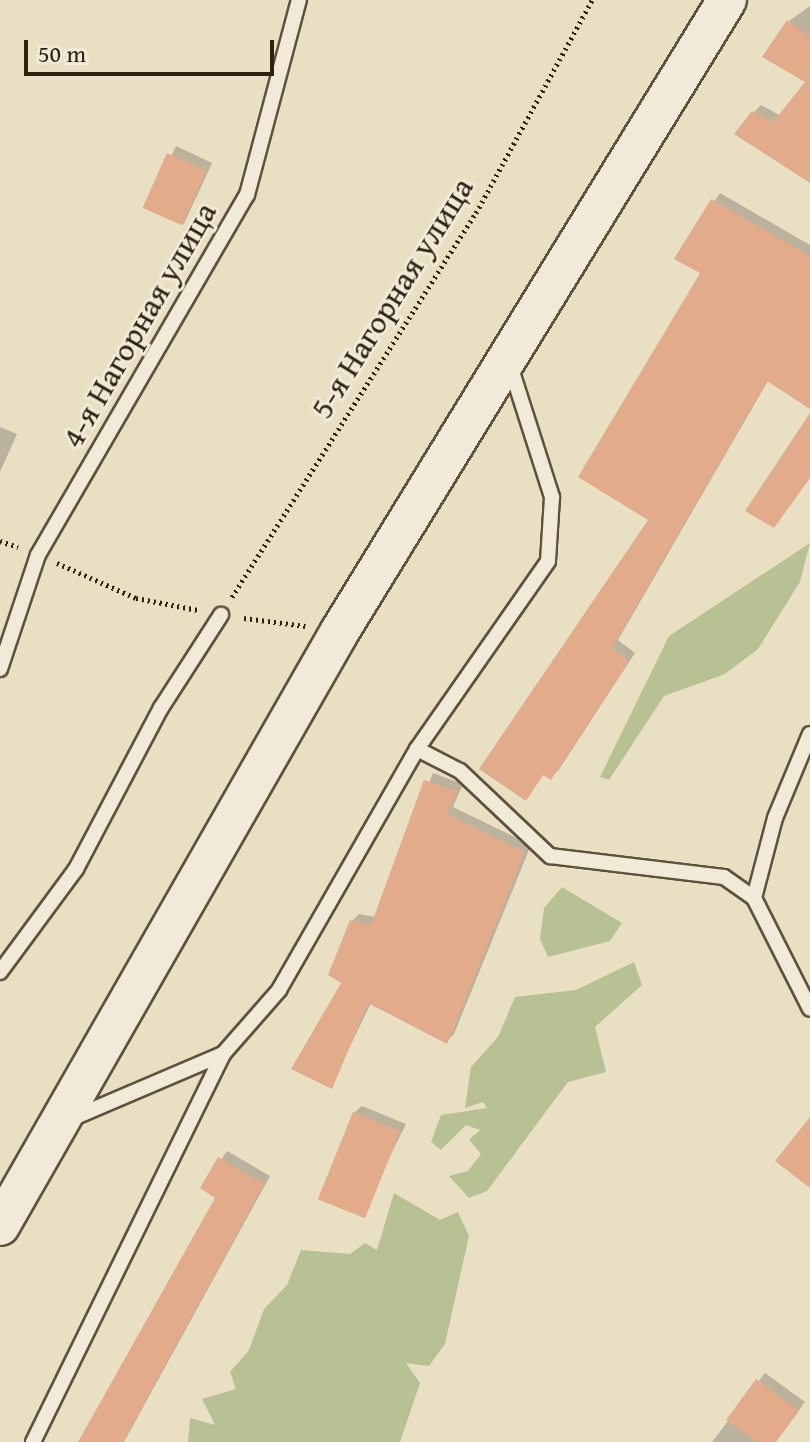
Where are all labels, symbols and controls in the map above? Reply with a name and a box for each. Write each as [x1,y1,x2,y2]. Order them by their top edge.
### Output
scale bar [28,24,278,74]
text: 50 m [38,36,86,71]
street label: 5-я Нагорная улица [302,171,482,425]
street label: 4-я Нагорная улица [53,196,225,454]

